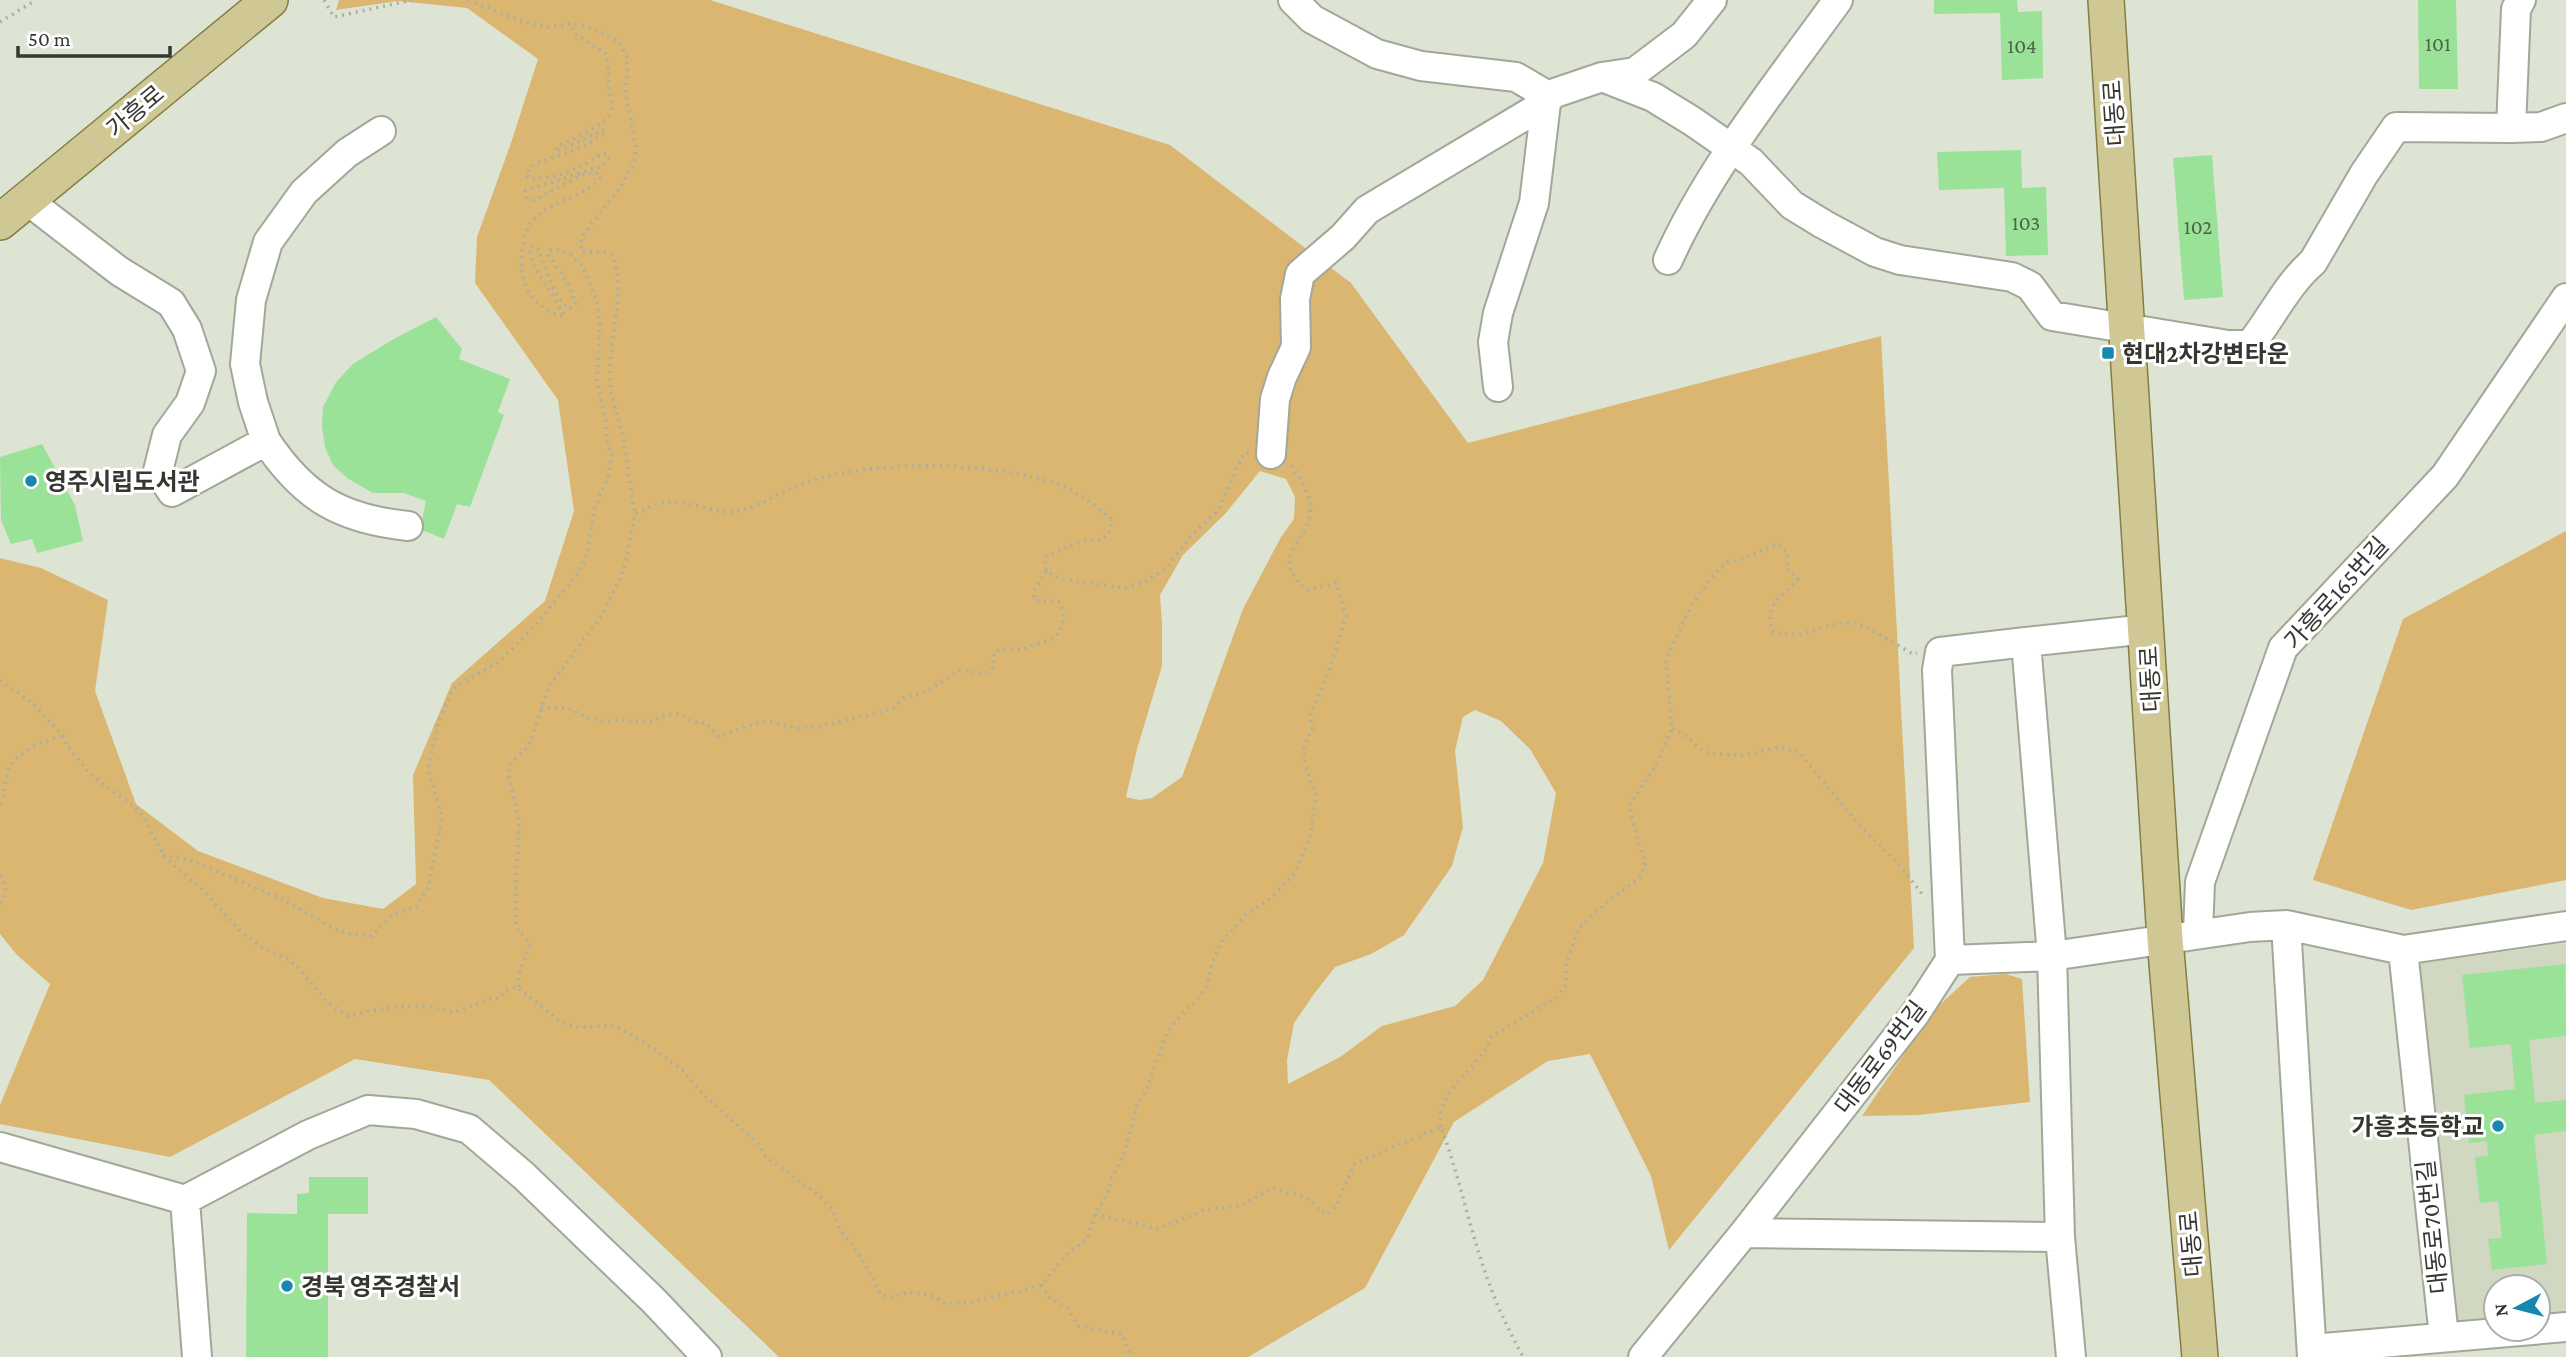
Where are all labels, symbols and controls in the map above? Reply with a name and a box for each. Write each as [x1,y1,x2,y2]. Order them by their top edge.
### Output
scale bar [18,14,170,58]
text: 50 m [28,27,71,51]
house number: 101 [2425,32,2451,56]
house number: 104 [2007,34,2037,58]
street label: 가흥로 [101,79,169,143]
street label: 대동로 [2098,79,2130,147]
house number: 103 [2012,211,2040,235]
house number: 102 [2184,215,2212,239]
place label: 현대2차강변타운 [2122,340,2289,367]
marker: 현대2차강변타운 [2100,345,2116,361]
place label: 영주시립도서관 [45,468,200,495]
marker: 영주시립도서관 [23,473,39,489]
street label: 가흥로165번길 [2279,531,2393,655]
street label: 대동로 [2135,645,2165,713]
street label: 대동로69번길 [1829,995,1931,1119]
place label: 가흥초등학교 [2352,1113,2484,1140]
marker: 가흥초등학교 [2490,1118,2506,1134]
street label: 대동로70번길 [2412,1159,2452,1295]
street label: 대동로 [2175,1210,2207,1278]
place label: 경북 영주경찰서 [301,1273,460,1300]
north arrow [2482,1273,2552,1343]
marker: 경북 영주경찰서 [279,1278,295,1294]
text: N [2489,1302,2512,1318]

